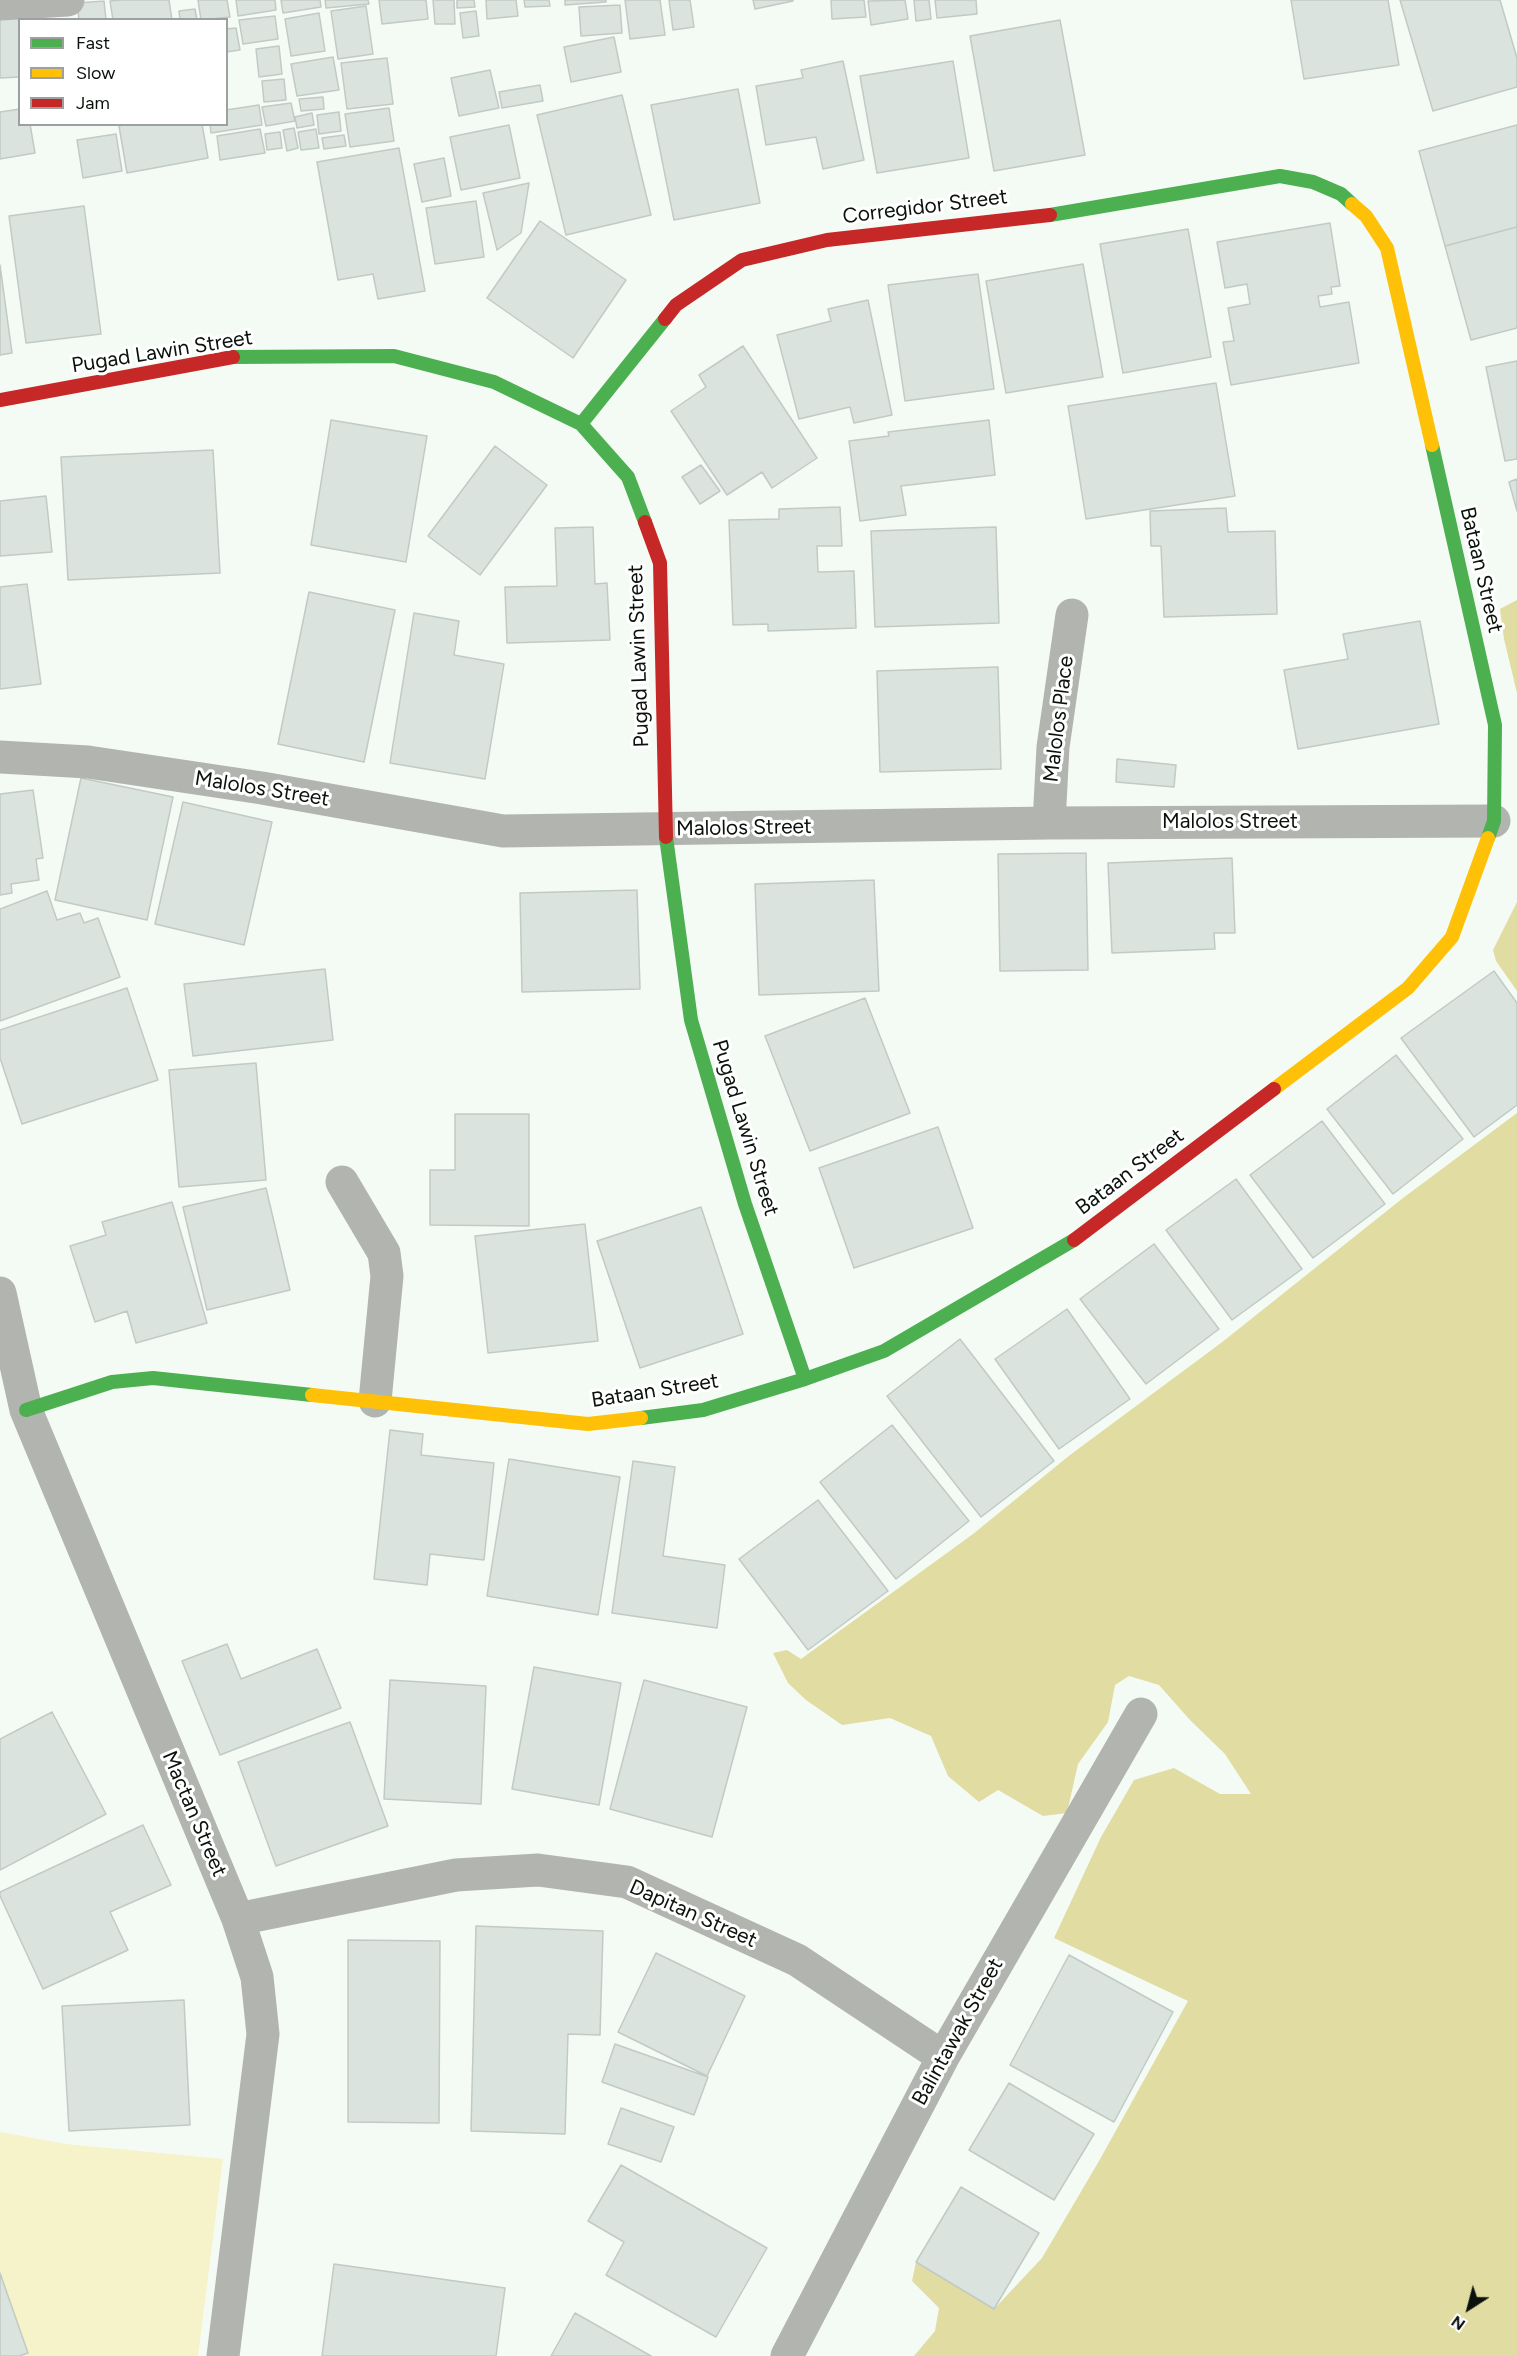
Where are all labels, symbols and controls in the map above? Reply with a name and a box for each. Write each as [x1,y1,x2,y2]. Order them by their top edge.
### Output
legend [18,18,228,126]
text: Fast [76,32,110,54]
text: Slow [76,62,115,84]
text: Jam [76,92,110,114]
street label: Corregidor Street [841,184,1009,230]
street label: Pugad Lawin Street [70,325,254,379]
street label: Bataan Street [1454,505,1508,635]
street label: Pugad Lawin Street [623,564,655,748]
street label: Malolos Place [1039,654,1079,784]
street label: Malolos Street [193,766,331,812]
street label: Malolos Street [1162,809,1298,835]
street label: Malolos Street [676,814,812,842]
street label: Pugad Lawin Street [706,1037,784,1219]
street label: Bataan Street [1071,1123,1189,1221]
street label: Bataan Street [590,1369,720,1413]
street label: Mactan Street [156,1747,232,1881]
street label: Dapitan Street [625,1875,761,1953]
street label: Balintawak Street [907,1954,1009,2110]
north arrow [1439,2278,1499,2338]
text: N [1448,2312,1469,2334]

